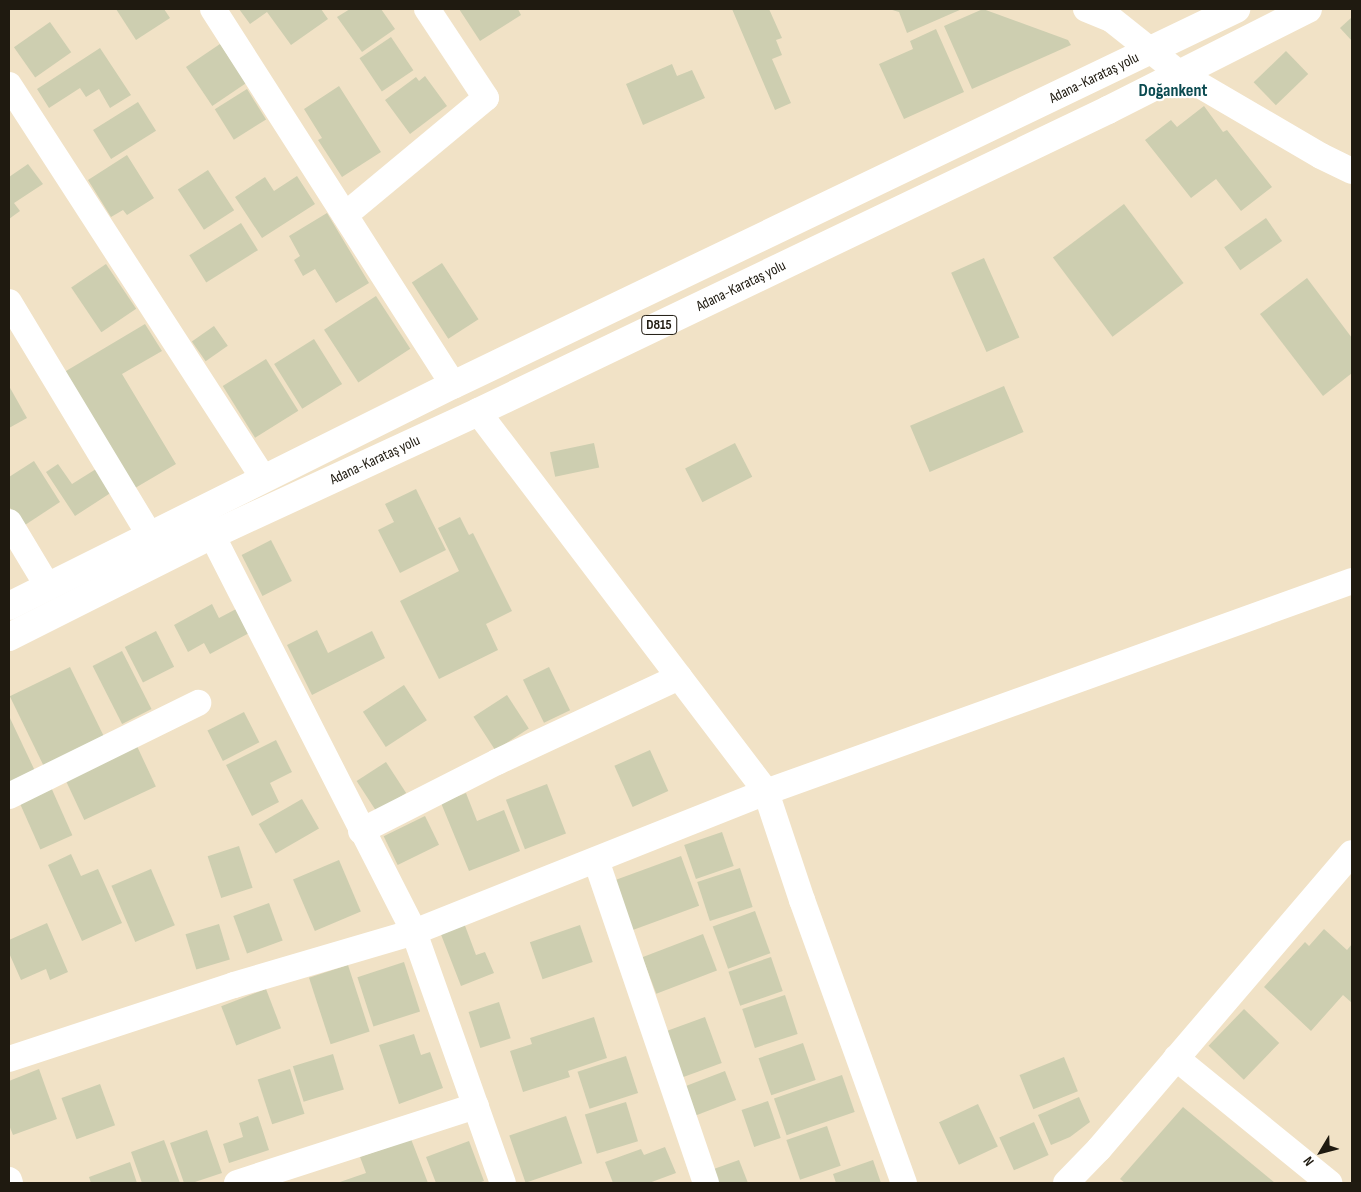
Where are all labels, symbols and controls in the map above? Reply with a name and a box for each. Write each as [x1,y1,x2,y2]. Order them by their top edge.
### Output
street label: Adana-Karataş yolu [1046,49,1142,107]
district label: Doğankent [1139,80,1207,102]
street label: Adana-Karataş yolu [693,257,789,315]
road number: D815 [640,314,678,336]
street label: Adana-Karataş yolu [327,431,423,489]
north arrow [1296,1127,1346,1177]
text: N [1300,1153,1318,1169]

